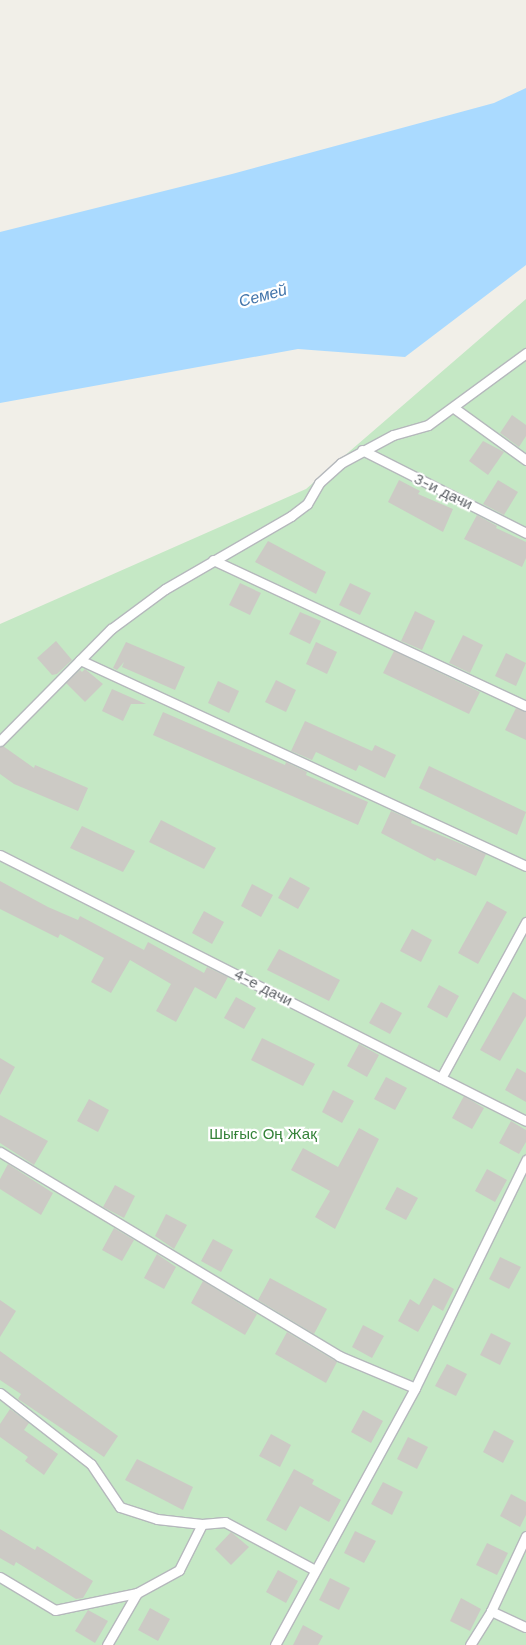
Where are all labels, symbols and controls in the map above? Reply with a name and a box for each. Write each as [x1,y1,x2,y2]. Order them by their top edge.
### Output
water label: Семей [237,280,289,312]
street label: 3-и дачи [411,470,475,514]
street label: 4-е дачи [231,966,295,1010]
park label: Шығыс Оң Жақ [209,1126,317,1144]

